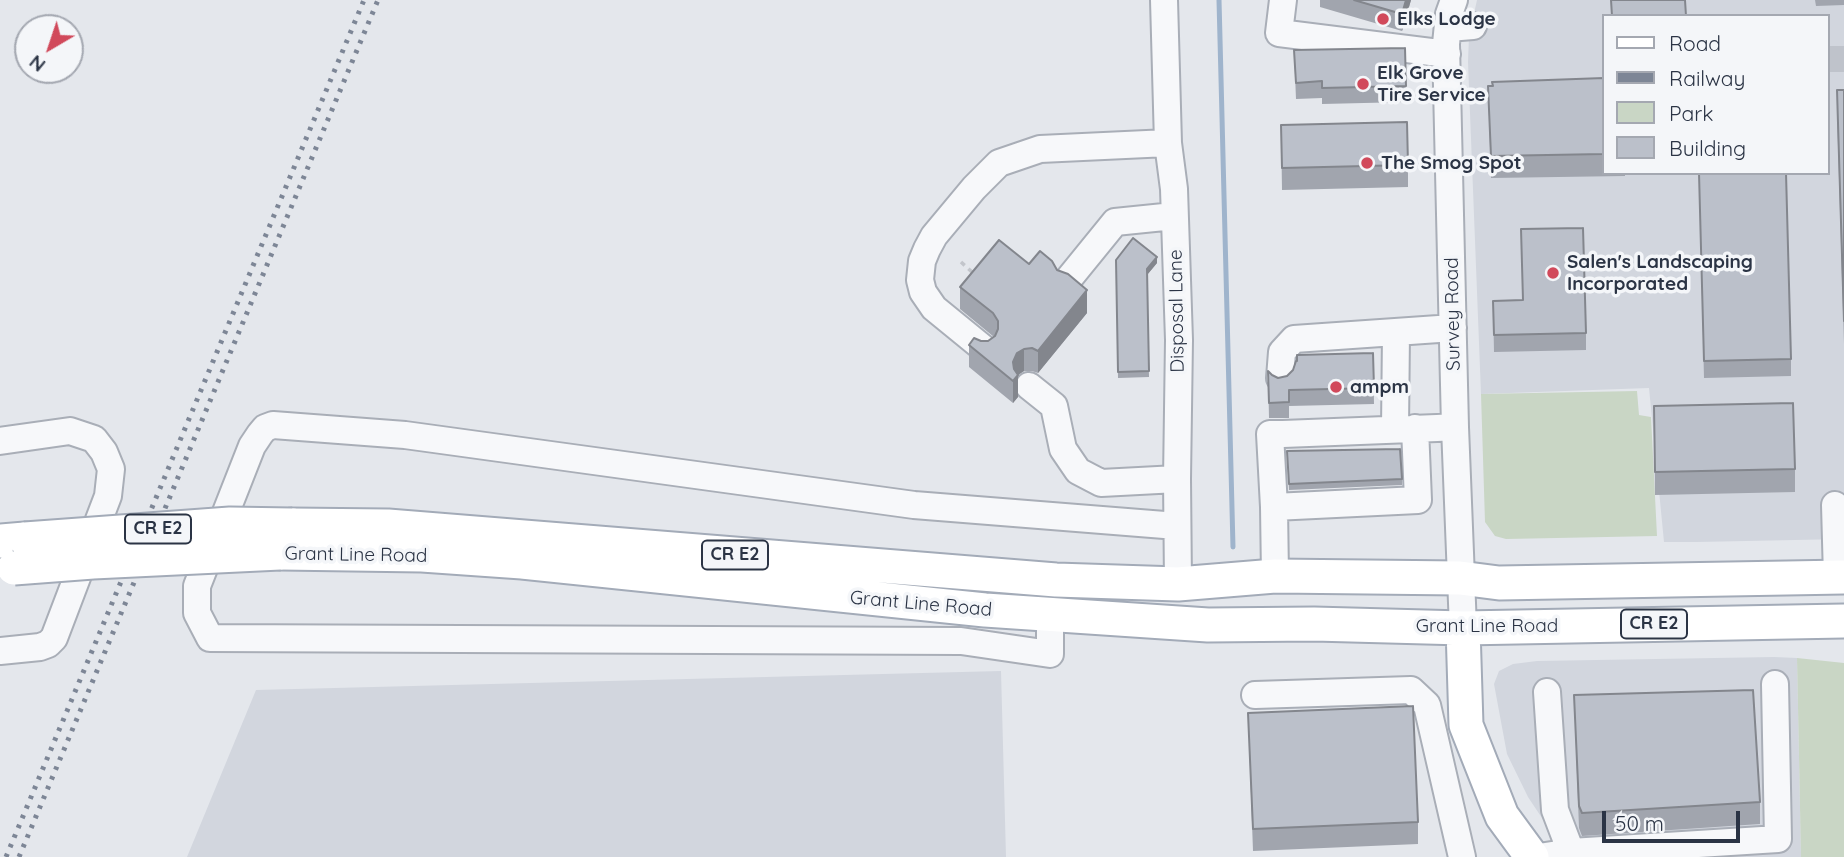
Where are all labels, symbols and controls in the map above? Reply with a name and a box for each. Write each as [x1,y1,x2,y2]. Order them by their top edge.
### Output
place label: Elks Lodge [1397,8,1496,30]
marker: Elks Lodge [1375,11,1391,27]
north arrow [14,14,84,84]
legend [1602,14,1830,175]
text: Road [1669,30,1721,56]
text: N [24,50,50,77]
place label: Elk Grove Tire Service [1377,62,1486,106]
text: Railway [1669,65,1745,91]
marker: Elk Grove Tire Service [1355,76,1371,92]
text: Park [1669,100,1713,126]
text: Building [1669,135,1746,161]
place label: The Smog Spot [1381,152,1522,174]
marker: The Smog Spot [1359,155,1375,171]
street label: Disposal Lane [1165,249,1189,373]
place label: Salen's Landscaping Incorporated [1567,251,1753,295]
street label: Survey Road [1441,257,1465,371]
marker: Salen's Landscaping Incorporated [1545,265,1561,281]
place label: ampm [1350,376,1409,398]
marker: ampm [1328,379,1344,395]
road number: CR E2 [125,514,191,544]
road number: CR E2 [702,540,768,570]
street label: Grant Line Road [284,542,428,568]
street label: Grant Line Road [849,586,993,622]
road number: CR E2 [1621,610,1687,638]
street label: Grant Line Road [1416,615,1558,637]
scale bar [1606,798,1744,842]
text: 50 m [1615,810,1664,836]

